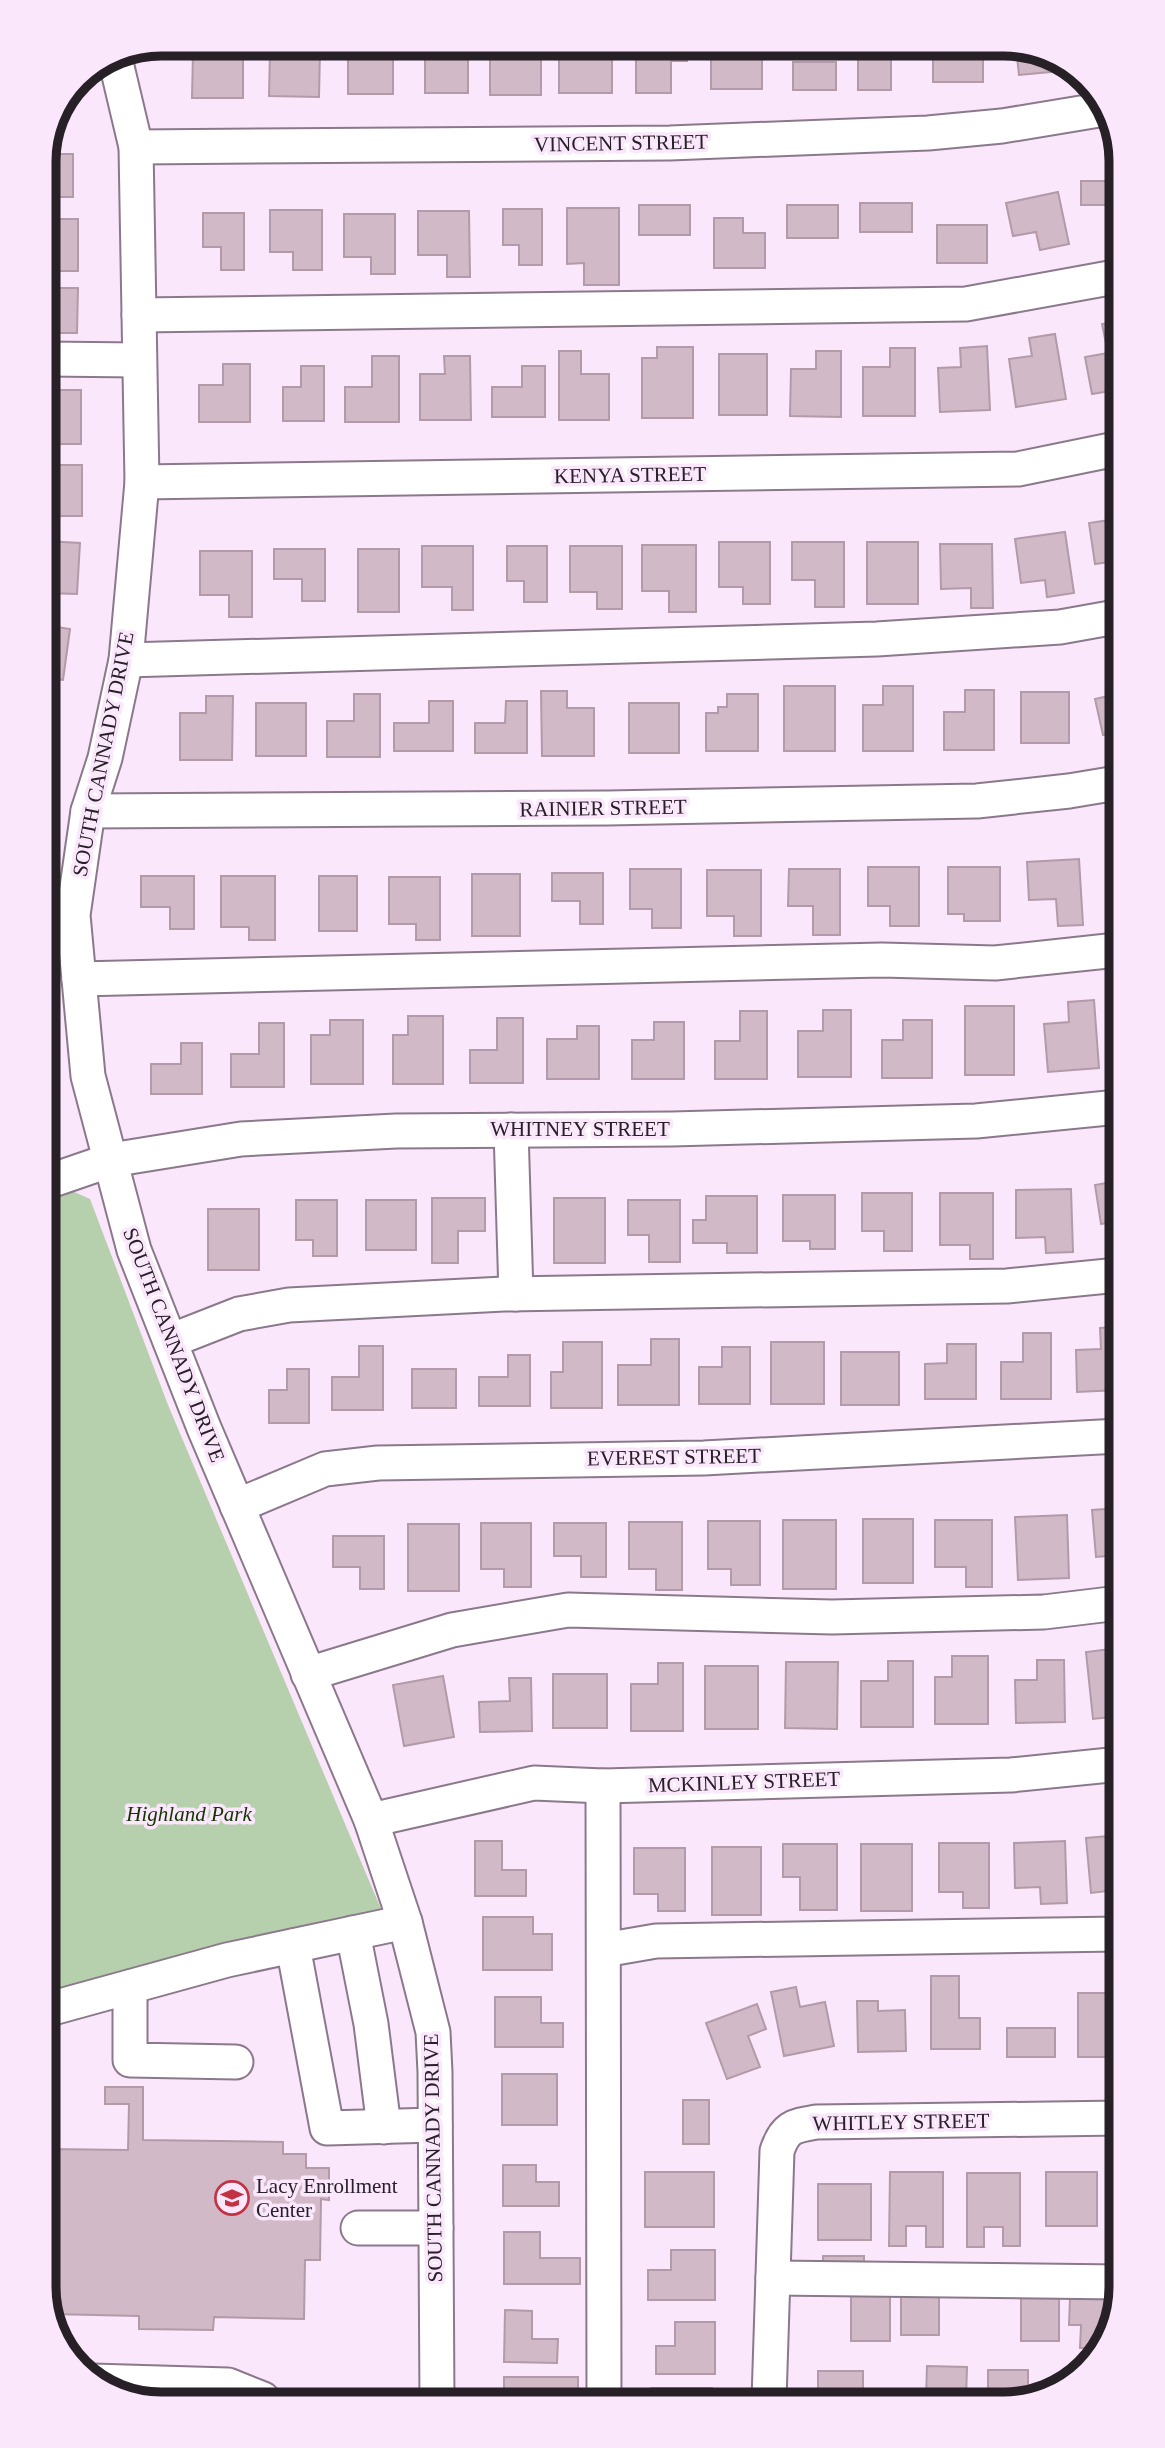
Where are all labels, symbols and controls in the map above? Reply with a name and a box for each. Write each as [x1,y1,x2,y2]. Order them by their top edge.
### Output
street label: VINCENT STREET [534,129,708,157]
street label: KENYA STREET [554,462,706,488]
street label: SOUTH CANNADY DRIVE [67,630,139,878]
street label: RAINIER STREET [519,795,687,821]
street label: WHITNEY STREET [490,1117,670,1141]
street label: SOUTH CANNADY DRIVE [118,1225,230,1465]
street label: EVEREST STREET [587,1443,761,1471]
street label: MCKINLEY STREET [647,1767,841,1797]
park label: Highland Park [125,1802,252,1826]
street label: SOUTH CANNADY DRIVE [419,2033,447,2283]
street label: WHITLEY STREET [812,2108,990,2136]
place label: Lacy Enrollment Center [256,2174,398,2222]
school or university icon: Lacy Enrollment Center [213,2179,251,2217]

